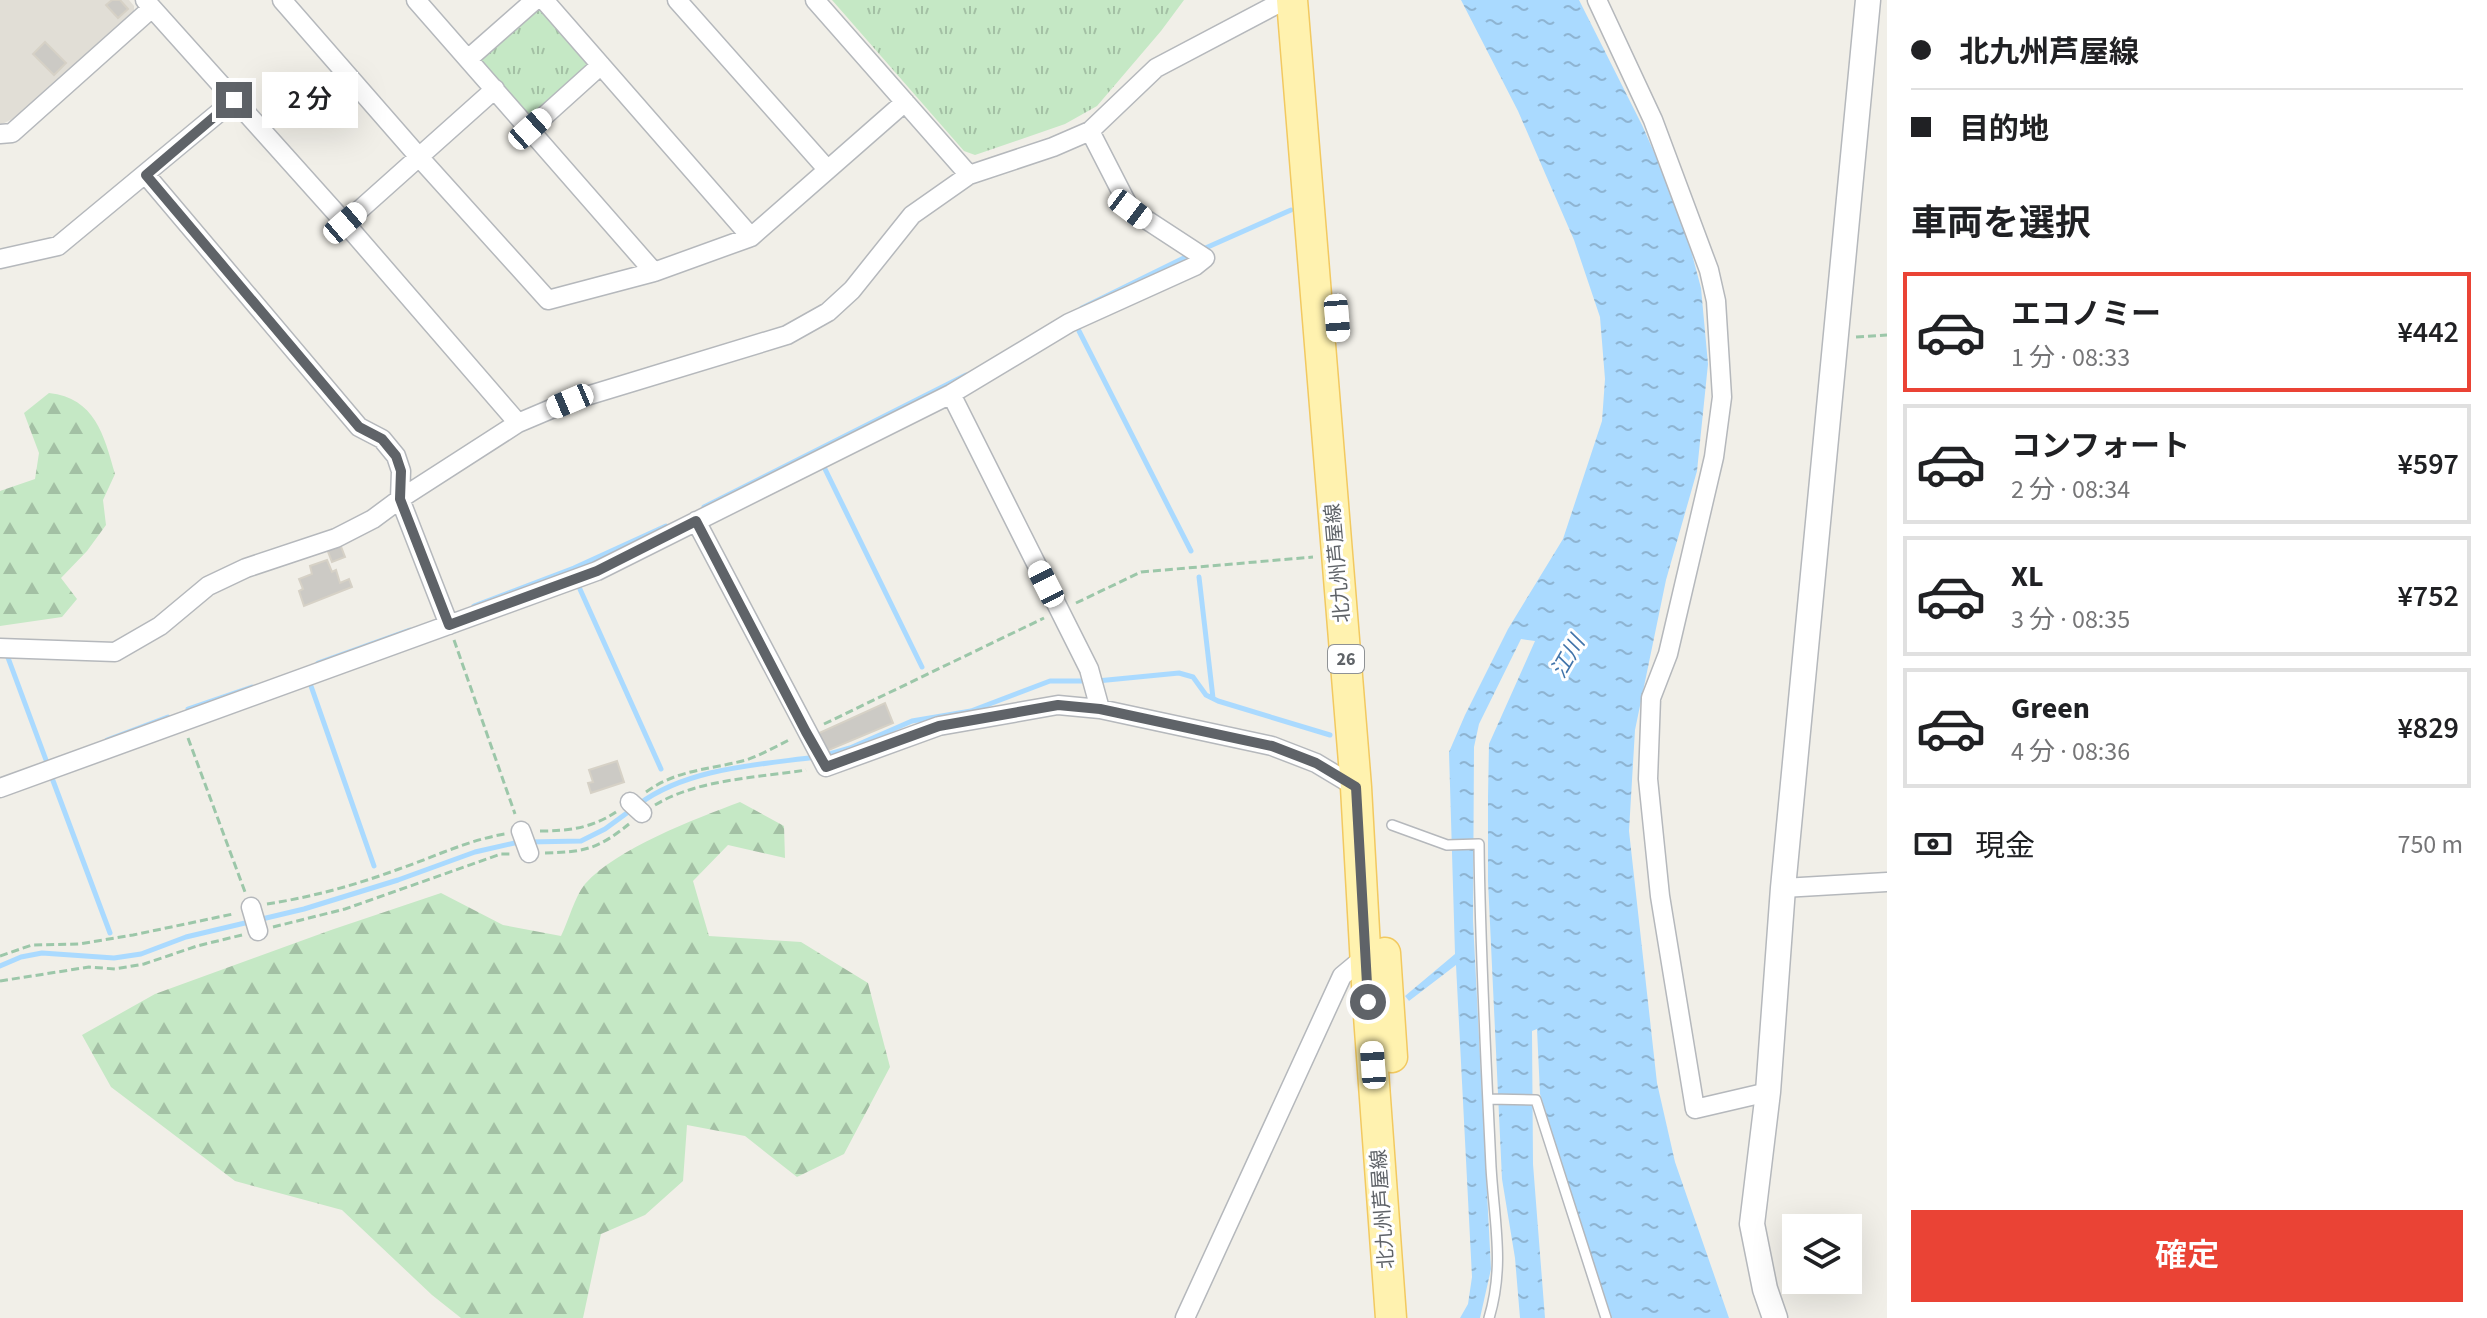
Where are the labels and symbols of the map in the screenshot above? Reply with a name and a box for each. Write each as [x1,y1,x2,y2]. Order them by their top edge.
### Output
callout: 2 分 [262,72,358,128]
route end [216,82,252,118]
car [504,104,556,154]
car [1104,185,1156,233]
car [319,198,371,248]
car [1323,293,1351,343]
car [543,381,597,421]
street label: 北九州芦屋線 [1319,502,1357,624]
car [1024,557,1068,611]
water label: 江川 [1543,628,1594,684]
road number: 26 [1328,645,1364,673]
route start [1350,984,1386,1020]
car [1359,1040,1387,1090]
street label: 北九州芦屋線 [1365,1148,1401,1270]

